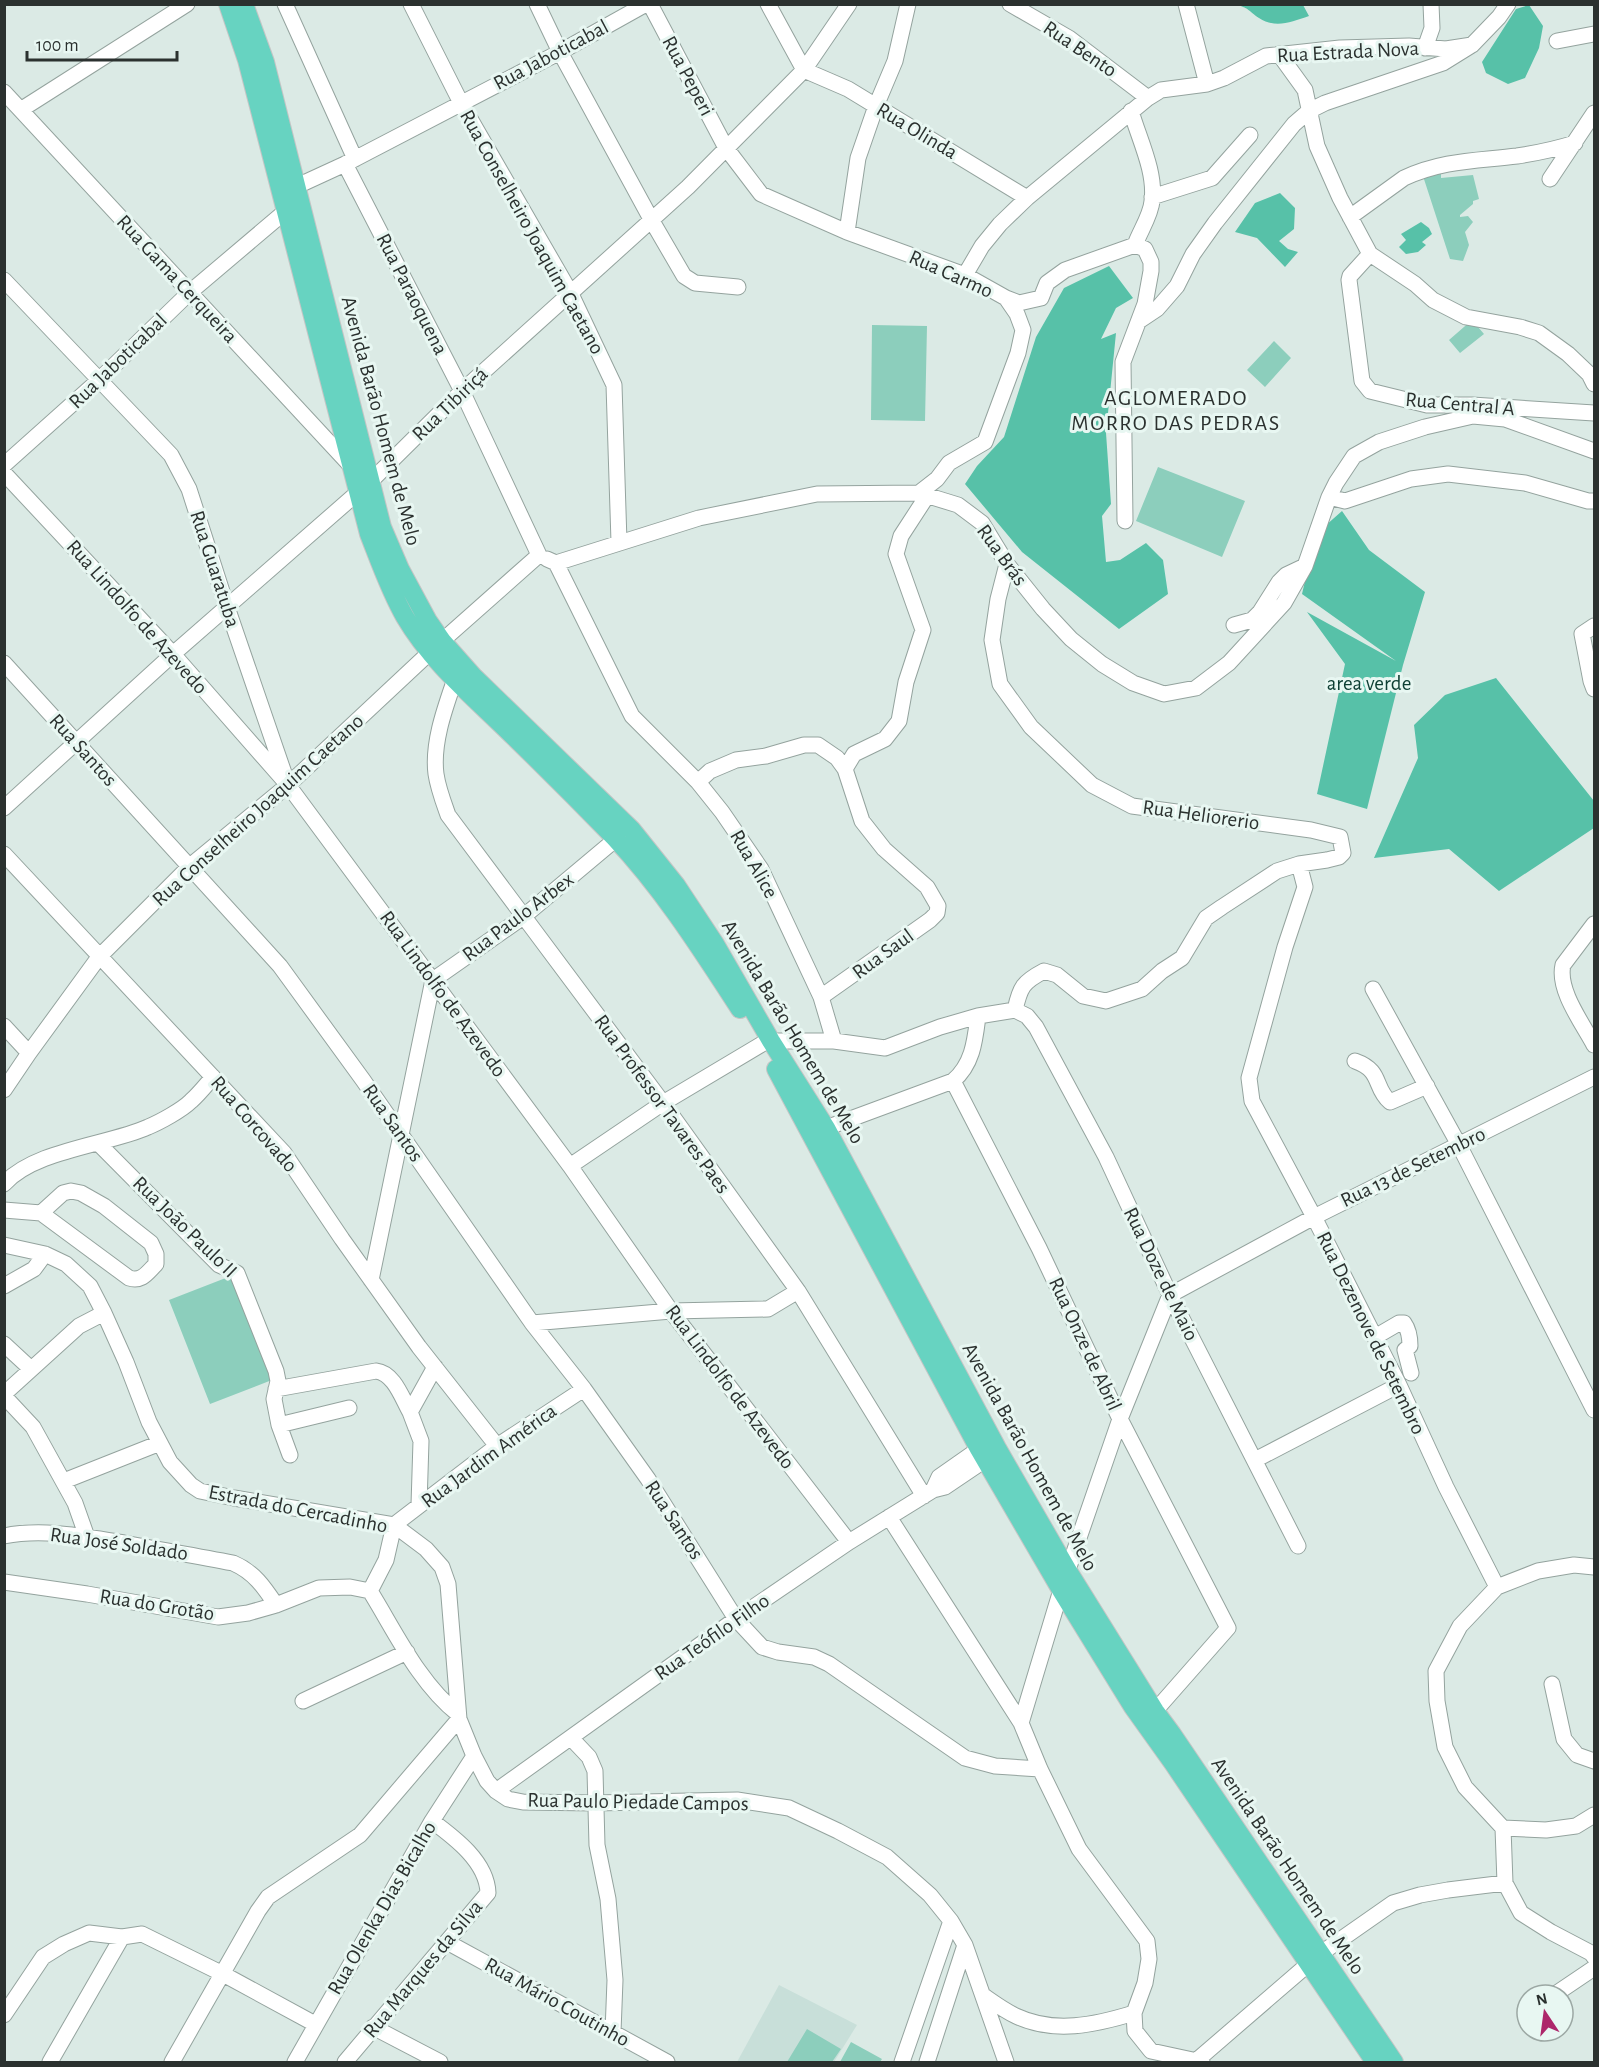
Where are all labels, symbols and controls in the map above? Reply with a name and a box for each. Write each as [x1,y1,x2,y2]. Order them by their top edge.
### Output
street label: Rua Jaboticabal [490,16,612,94]
street label: Rua Bento [1040,17,1120,81]
scale bar [27,24,177,62]
street label: Rua Peperi [658,33,718,119]
text: 100 m [36,37,79,55]
street label: Rua Estrada Nova [1276,38,1420,66]
street label: Rua Olinda [873,99,961,163]
street label: Rua Conselheiro Joaquim Caetano [456,106,608,358]
street label: Rua Gama Cerqueira [113,211,242,347]
street label: Rua Paraoquena [372,230,452,358]
street label: Rua Carmo [906,246,996,302]
street label: Avenida Barão Homem de Melo [338,294,424,548]
street label: Rua Jaboticabal [65,309,171,413]
street label: Rua Tibiriçá [408,363,492,445]
district label: AGLOMERADO MORRO DAS PEDRAS [1071,387,1281,434]
street label: Rua Central A [1404,389,1516,419]
street label: Rua Guaratuba [186,508,244,630]
street label: Rua Brás [973,520,1031,590]
street label: Rua Lindolfo de Azevedo [62,536,212,698]
park label: area verde [1327,673,1411,694]
street label: Rua Santos [45,710,121,790]
street label: Rua Conselheiro Joaquim Caetano [148,710,368,910]
street label: Rua Heliorerio [1141,796,1261,834]
street label: Rua Alice [726,826,782,902]
street label: Rua Paulo Arbex [458,869,578,965]
street label: Rua Lindolfo de Azevedo [376,907,510,1081]
street label: Avenida Barão Homem de Melo [718,916,868,1148]
street label: Rua Saul [848,925,918,983]
street label: Rua Professor Tavares Paes [590,1011,734,1197]
street label: Rua Corcovado [207,1072,301,1176]
street label: Rua Santos [359,1080,427,1166]
street label: Rua 13 de Setembro [1337,1123,1489,1211]
street label: Rua João Paulo II [129,1172,241,1282]
street label: Rua Doze de Maio [1120,1204,1202,1344]
street label: Rua Dezenove de Setembro [1313,1228,1429,1438]
street label: Rua Onze de Abril [1045,1274,1125,1414]
street label: Rua Lindolfo de Azevedo [662,1301,798,1473]
street label: Avenida Barão Homem de Melo [959,1340,1101,1574]
street label: Rua Jardim América [417,1400,561,1512]
street label: Rua Santos [641,1477,707,1563]
street label: Estrada do Cercadinho [207,1481,389,1537]
street label: Rua José Soldado [49,1524,189,1564]
street label: Rua do Grotão [98,1586,216,1624]
street label: Rua Teófilo Filho [651,1590,773,1684]
street label: Avenida Barão Homem de Melo [1207,1754,1369,1978]
street label: Rua Paulo Piedade Campos [527,1790,749,1814]
street label: Rua Olenka Dias Bicalho [324,1818,440,1998]
street label: Rua Marques da Silva [360,1896,487,2042]
street label: Rua Mário Coutinho [481,1954,633,2050]
north arrow [1515,1983,1575,2043]
text: N [1535,1990,1549,2008]

